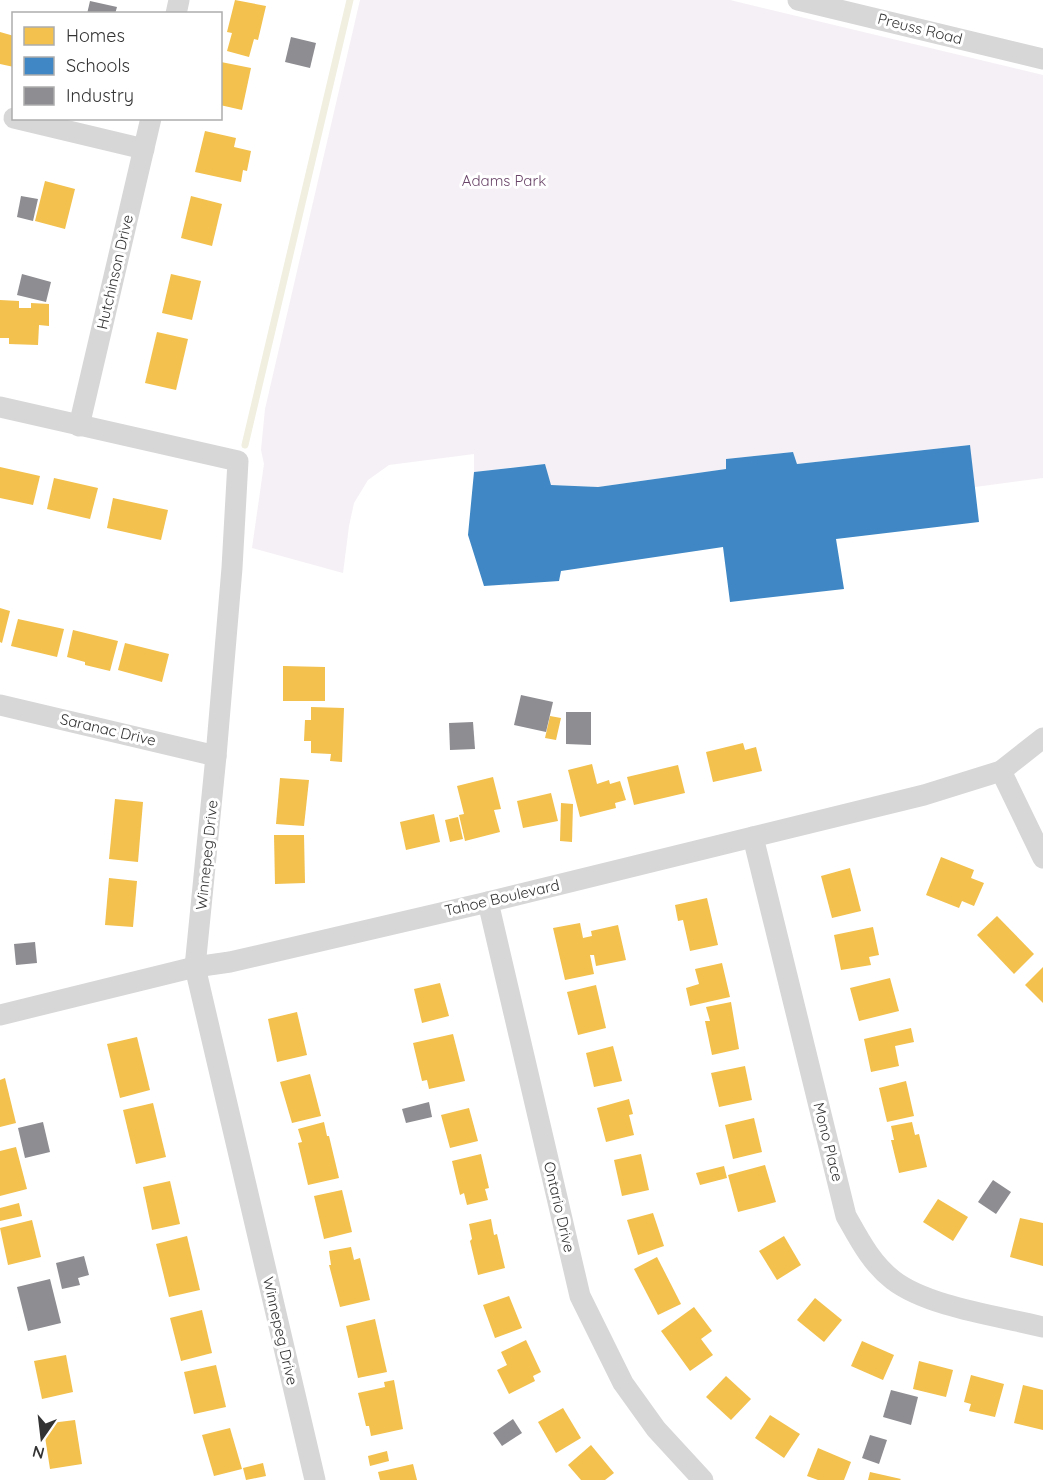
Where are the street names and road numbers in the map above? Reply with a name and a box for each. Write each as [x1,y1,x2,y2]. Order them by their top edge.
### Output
street label: Preuss Road [876,9,965,48]
street label: Hutchinson Drive [92,213,137,331]
street label: Saranac Drive [58,709,158,750]
street label: Winnepeg Drive [191,799,222,911]
street label: Tahoe Boulevard [443,875,561,920]
street label: Mono Place [809,1100,848,1183]
street label: Ontario Drive [540,1160,579,1254]
street label: Winnepeg Drive [259,1275,302,1387]

